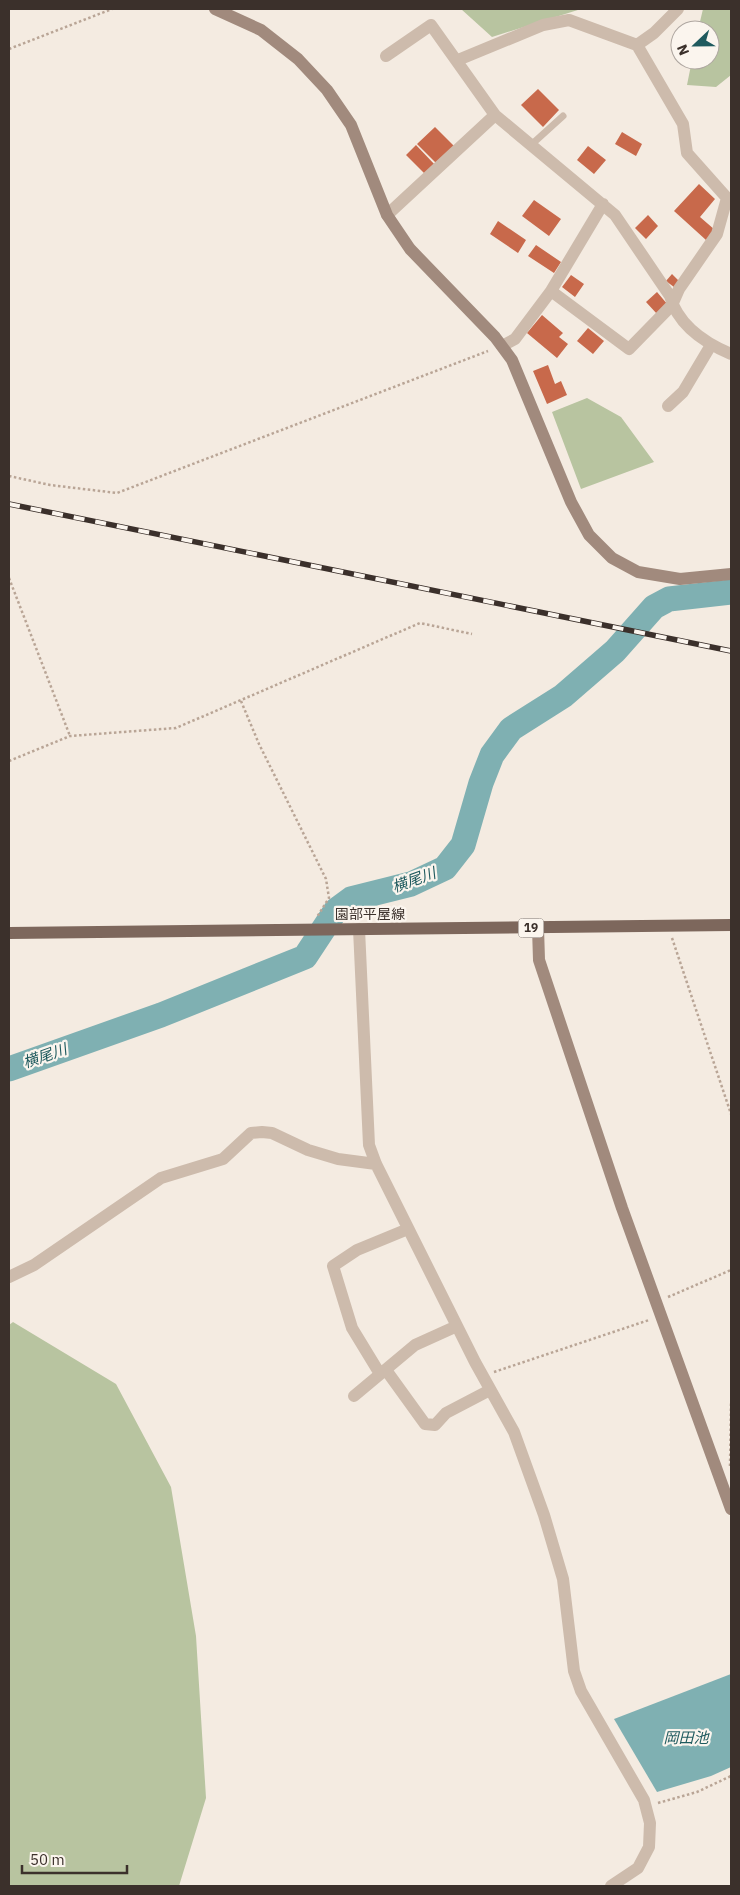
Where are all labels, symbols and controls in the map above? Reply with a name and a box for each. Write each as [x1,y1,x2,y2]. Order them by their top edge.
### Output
north arrow [670,20,720,70]
text: N [673,42,693,58]
water label: 横尾川 [389,862,440,896]
street label: 園部平屋線 [335,905,405,923]
road number: 19 [518,918,544,938]
water label: 横尾川 [20,1039,71,1072]
water label: 岡田池 [663,1728,710,1747]
scale bar [22,1842,128,1874]
text: 50 m [30,1850,65,1869]

